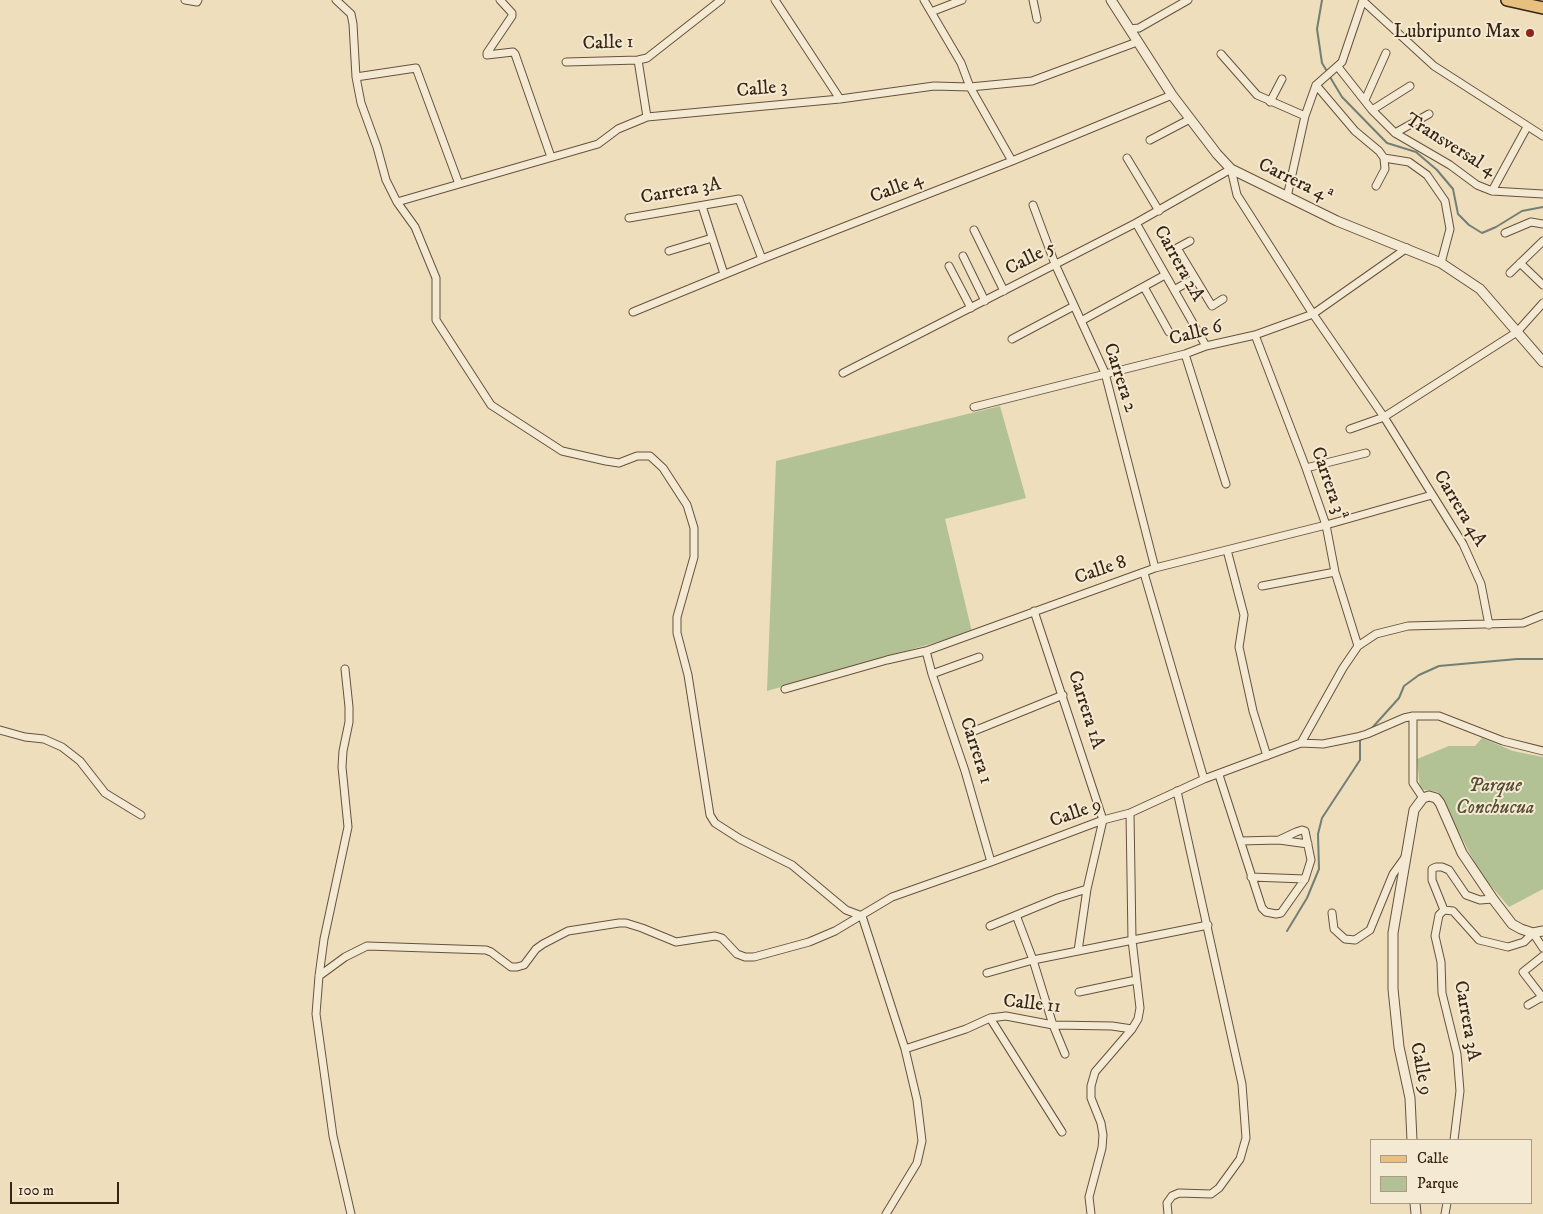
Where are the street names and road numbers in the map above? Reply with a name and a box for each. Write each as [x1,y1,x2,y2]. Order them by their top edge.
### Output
street label: Calle 1 [582,32,634,56]
street label: Calle 3 [736,76,788,104]
street label: Transversal 4 [1401,109,1499,183]
street label: Carrera 4ª [1254,154,1336,210]
street label: Calle 4 [867,169,927,209]
street label: Carrera 3A [639,174,723,210]
street label: Carrera 2A [1148,222,1208,306]
street label: Calle 5 [1002,237,1060,281]
street label: Calle 6 [1167,316,1225,352]
street label: Carrera 2 [1097,341,1141,415]
street label: Carrera 3ª [1305,444,1351,524]
street label: Carrera 4A [1427,467,1491,551]
street label: Calle 8 [1072,552,1130,590]
street label: Carrera 1A [1062,668,1108,752]
street label: Carrera 1 [954,715,996,787]
street label: Calle 9 [1047,794,1105,834]
street label: Carrera 3A [1448,979,1484,1063]
street label: Calle 11 [1002,991,1062,1019]
street label: Calle 9 [1404,1041,1436,1097]

